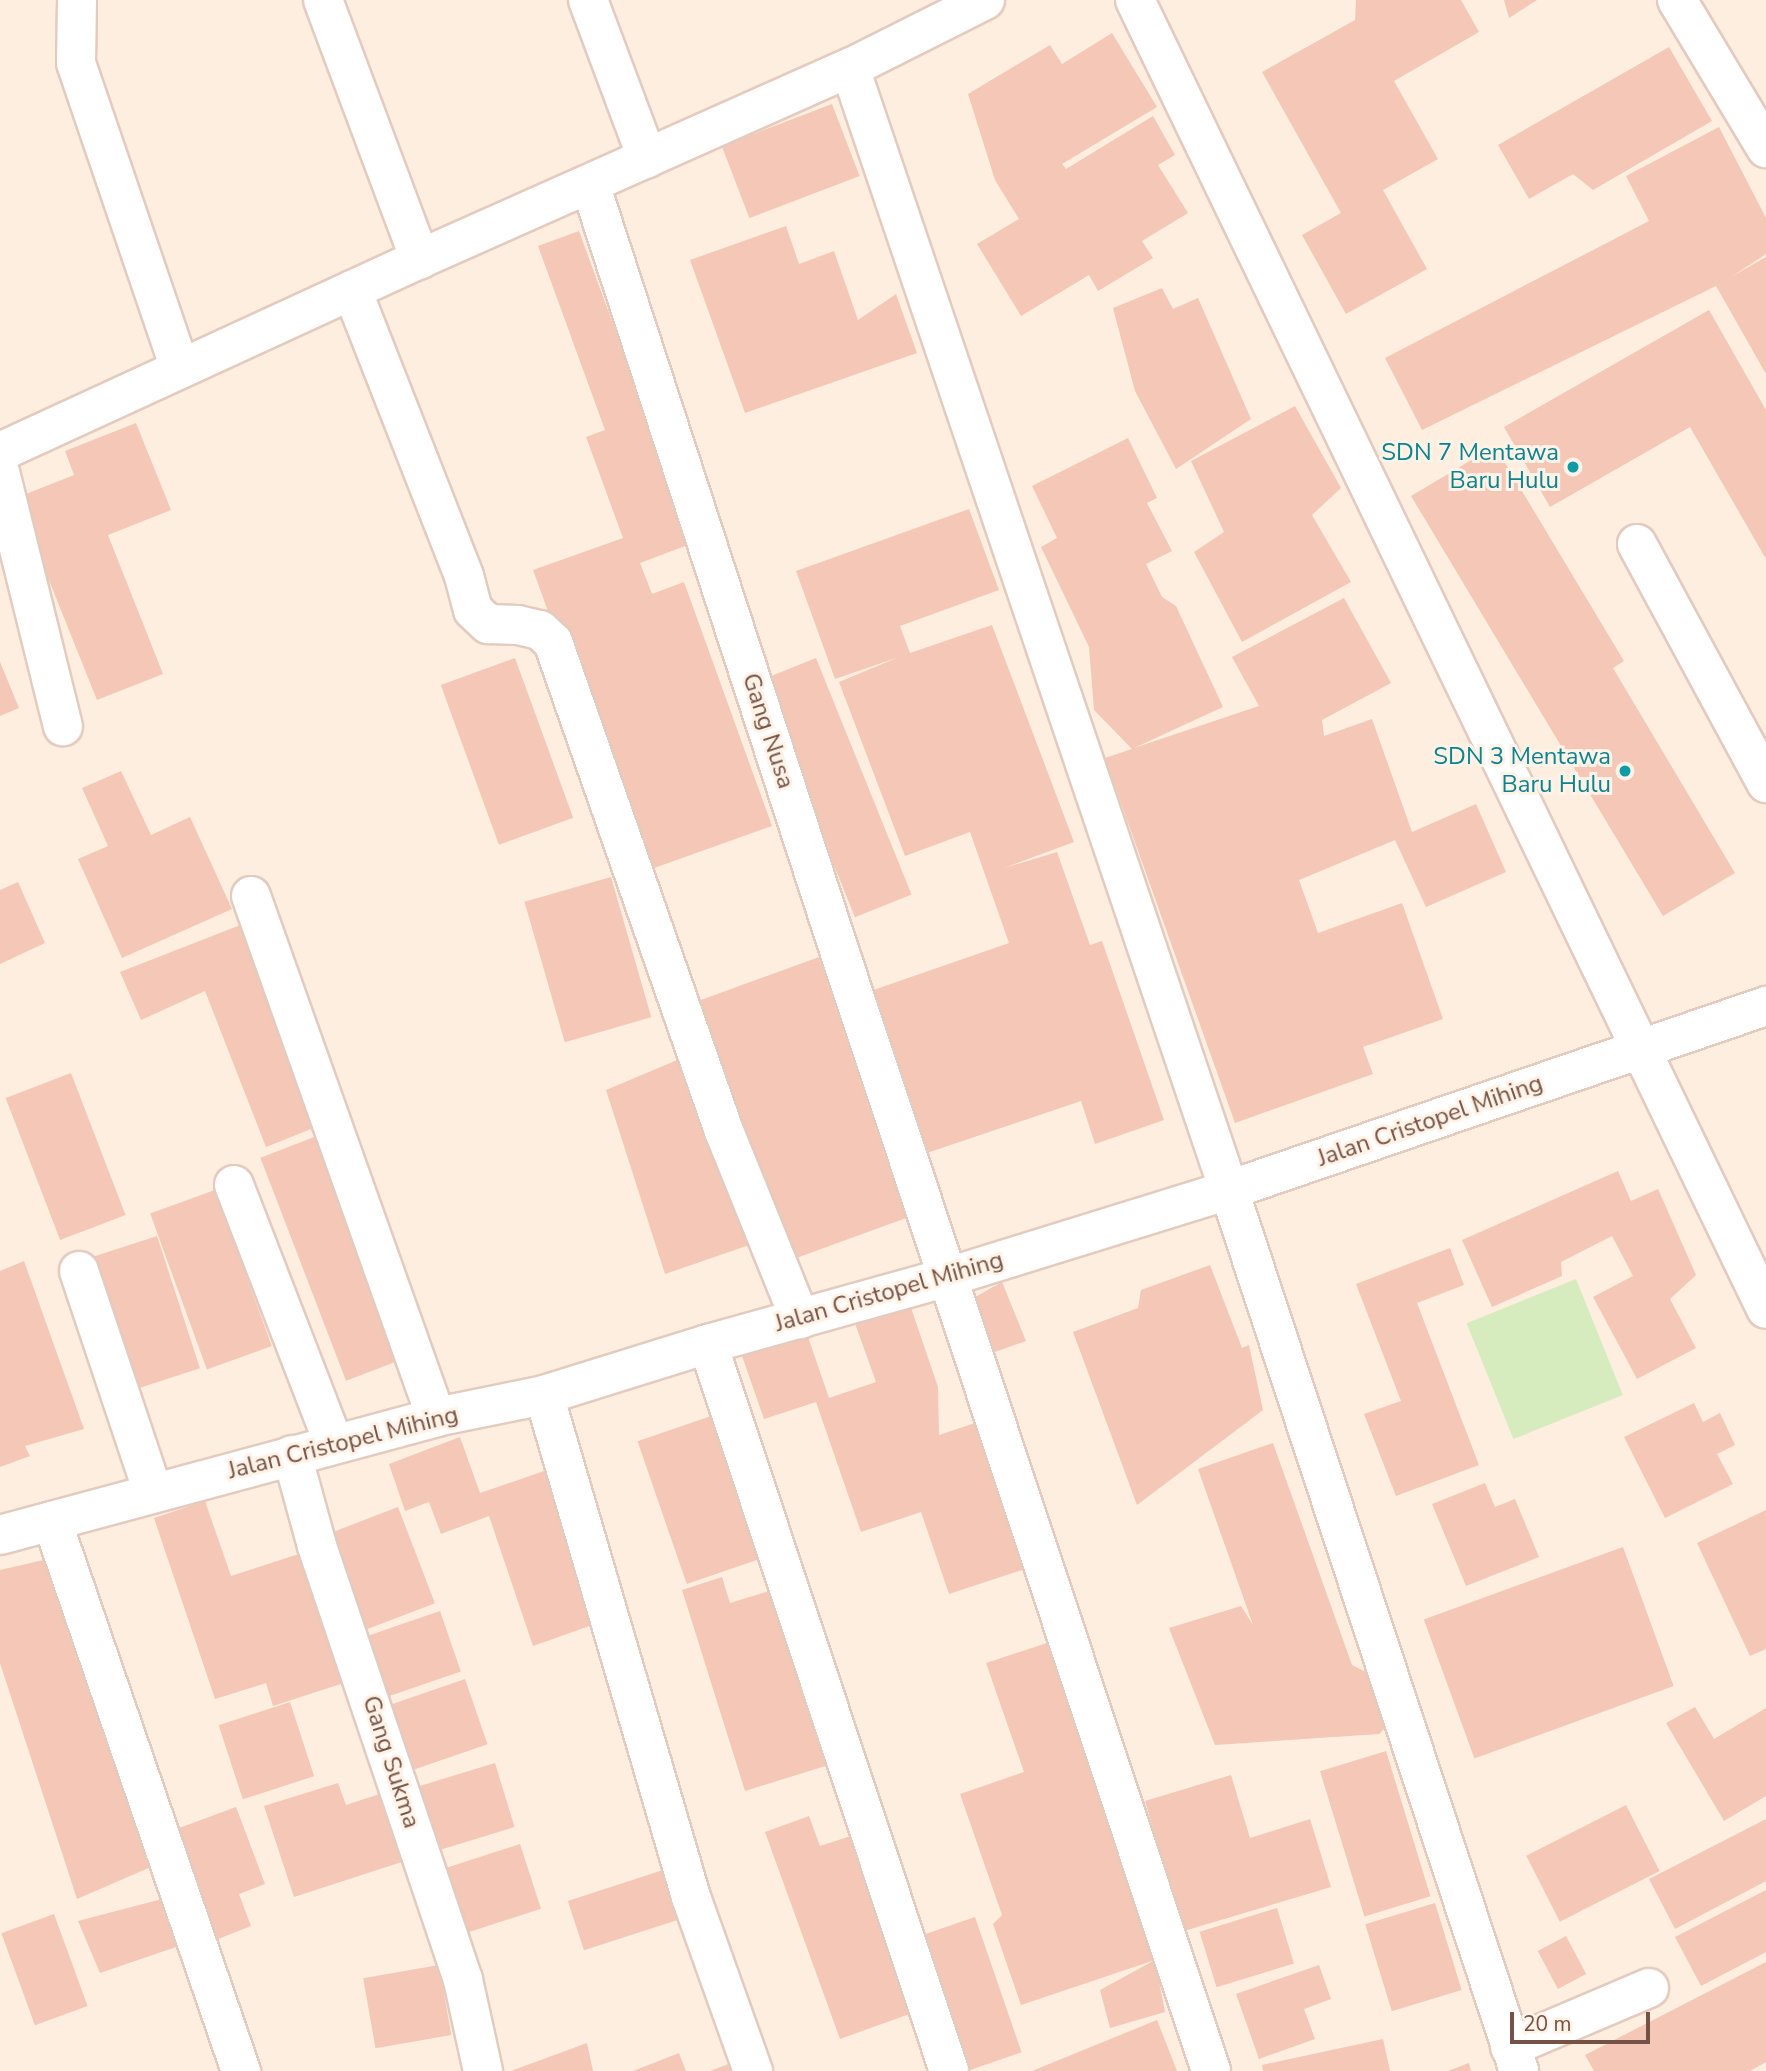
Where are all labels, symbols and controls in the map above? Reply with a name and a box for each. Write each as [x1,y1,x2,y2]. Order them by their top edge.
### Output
place label: SDN 7 Mentawa Baru Hulu [1381,439,1559,495]
marker: SDN 7 Mentawa Baru Hulu [1565,459,1581,475]
street label: Gang Nusa [736,670,800,792]
place label: SDN 3 Mentawa Baru Hulu [1433,743,1611,799]
marker: SDN 3 Mentawa Baru Hulu [1617,763,1633,779]
street label: Jalan Cristopel Mihing [1314,1069,1546,1173]
street label: Jalan Cristopel Mihing [771,1246,1007,1338]
street label: Jalan Cristopel Mihing [225,1400,461,1486]
street label: Gang Sukma [356,1692,426,1832]
scale bar [1514,1997,1654,2041]
text: 20 m [1523,2010,1572,2038]

